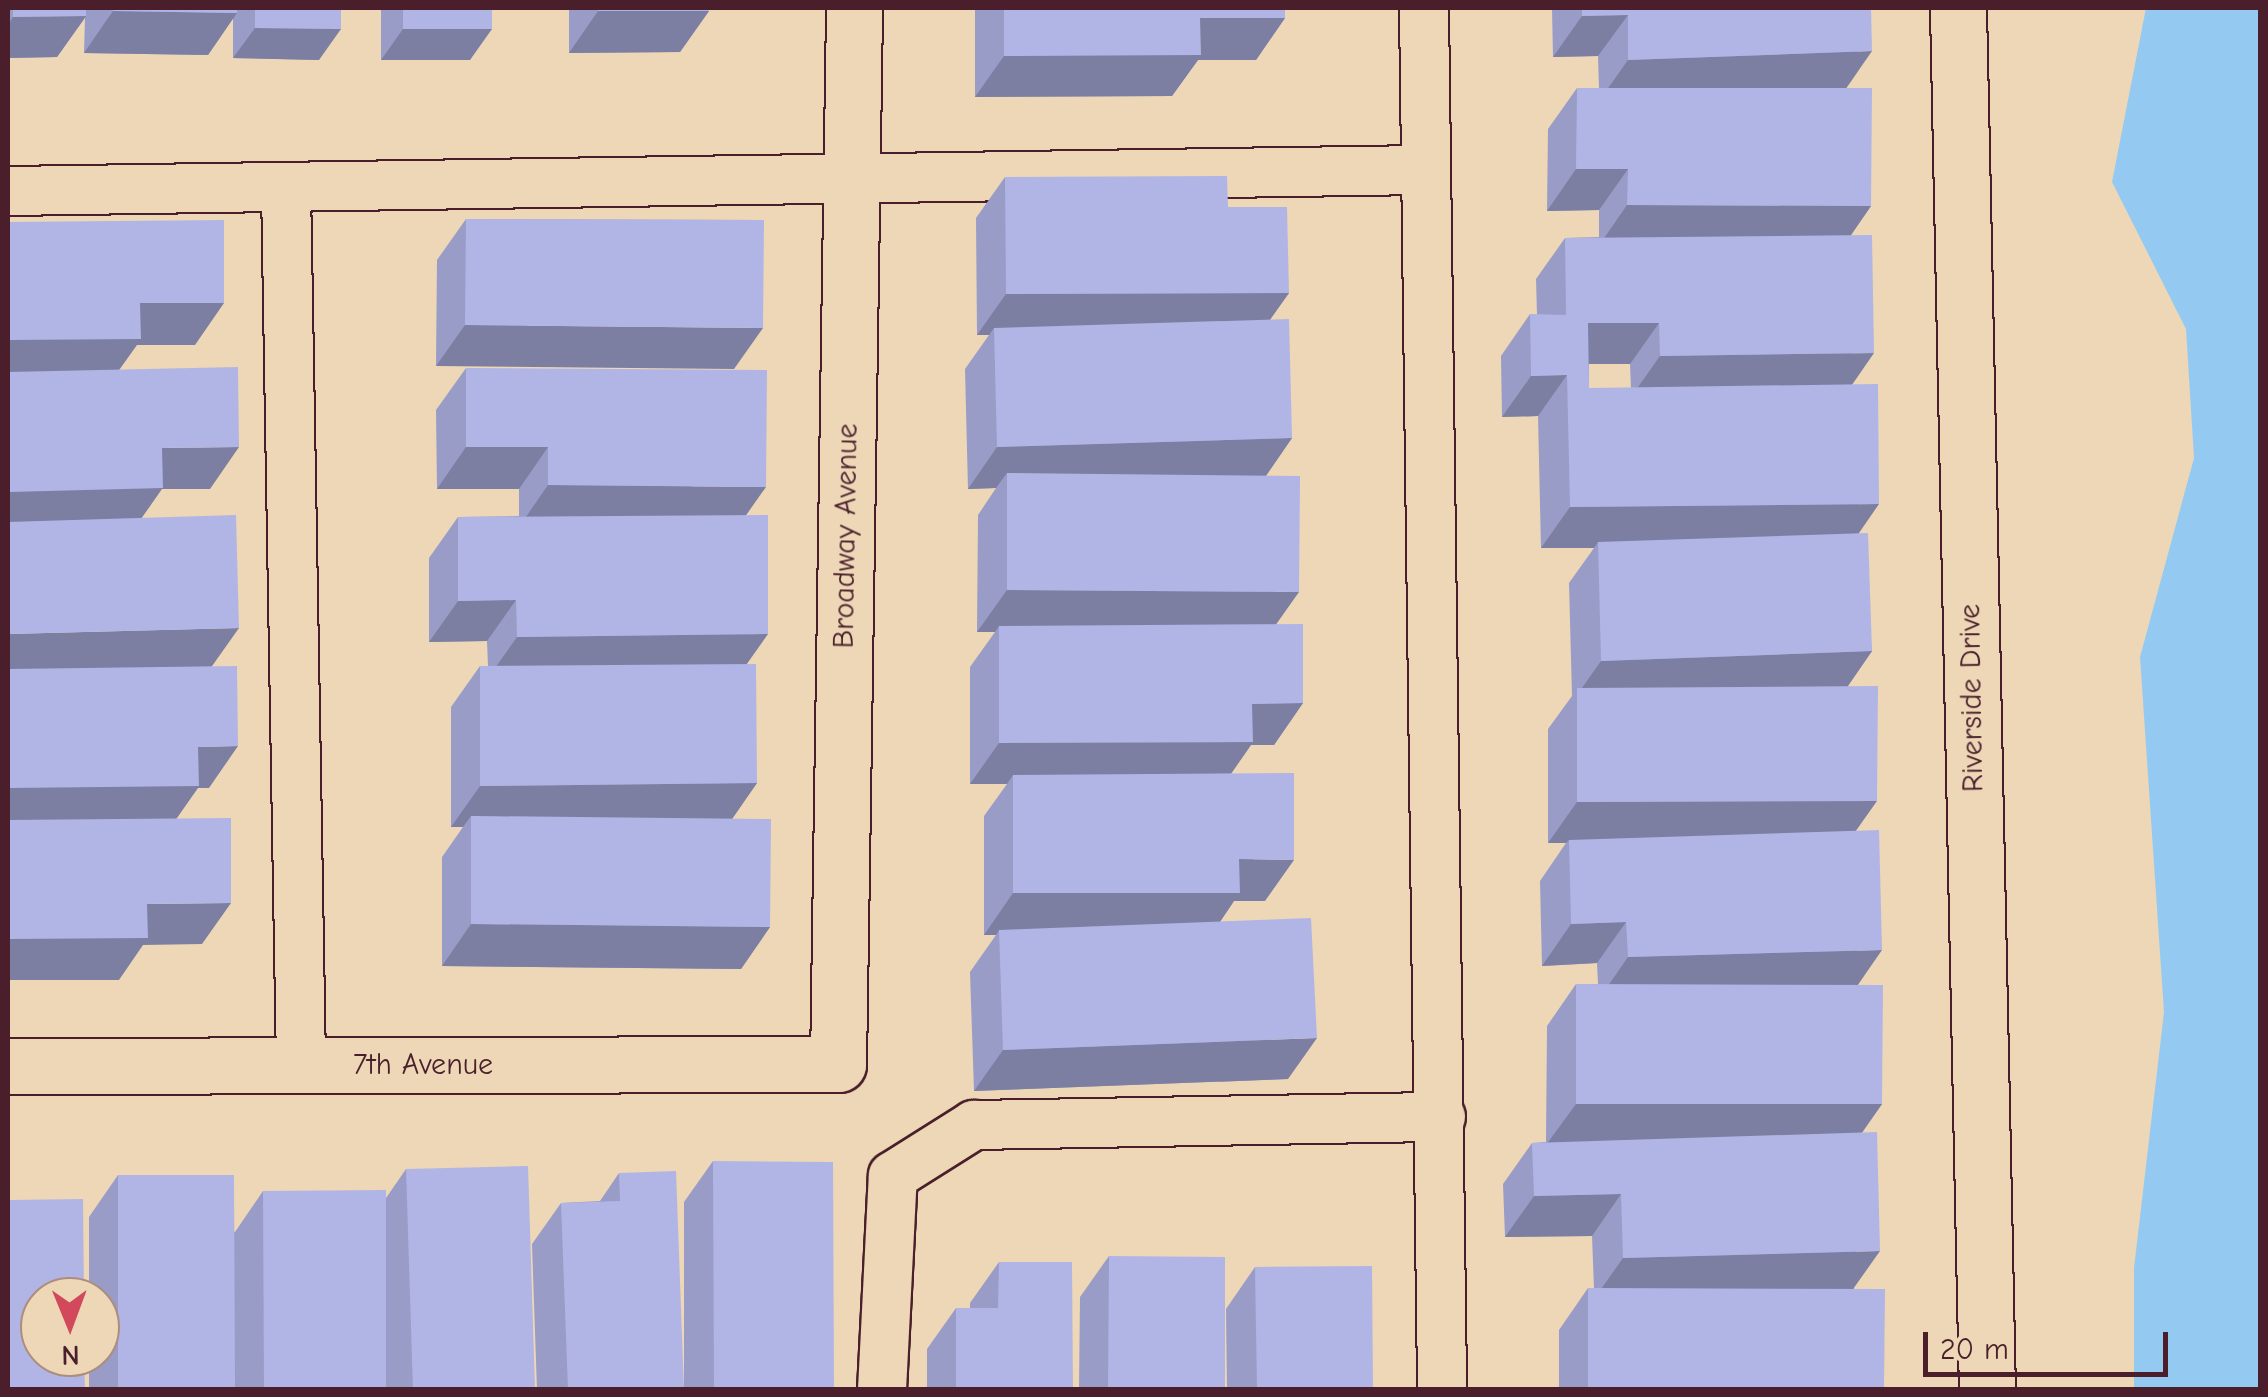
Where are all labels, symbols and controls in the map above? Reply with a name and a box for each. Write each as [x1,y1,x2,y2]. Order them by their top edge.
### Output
street label: Broadway Avenue [826,423,866,649]
street label: Riverside Drive [1952,604,1992,792]
street label: 7th Avenue [353,1047,493,1083]
north arrow [20,1277,120,1377]
scale bar [1928,1312,2173,1374]
text: 20 m [1940,1332,2009,1367]
text: N [61,1339,80,1371]

